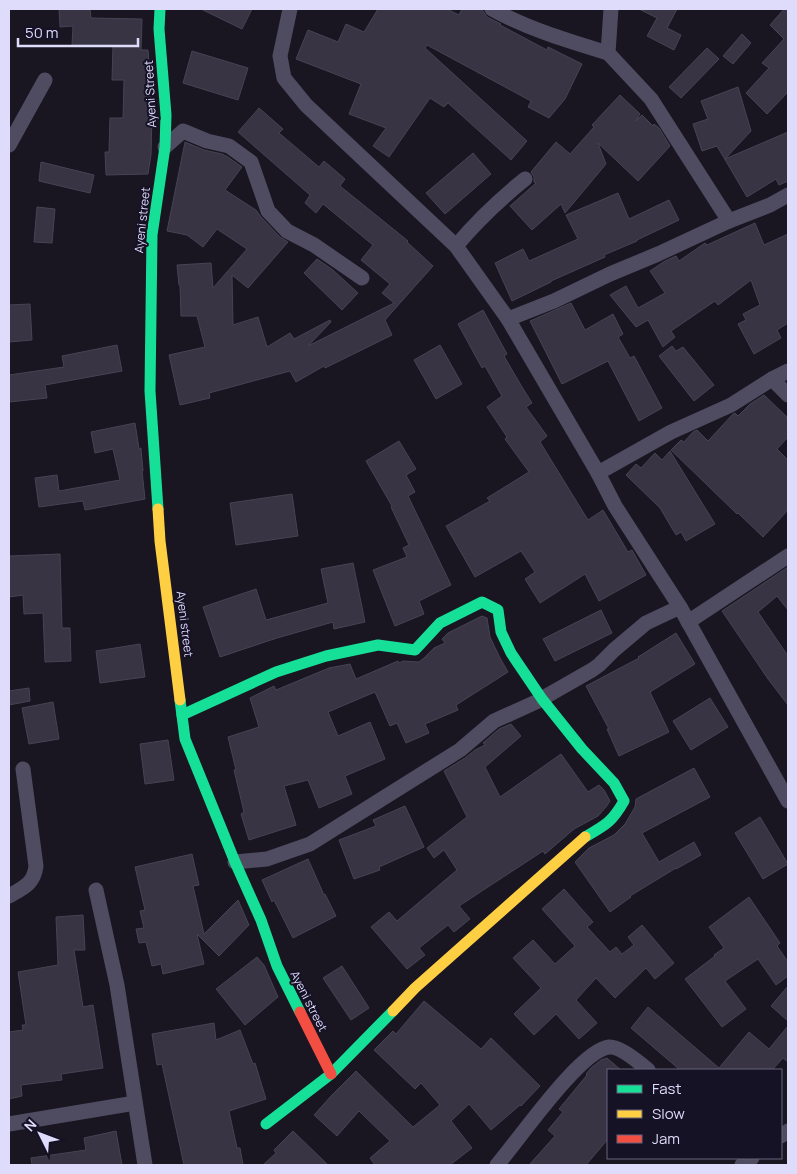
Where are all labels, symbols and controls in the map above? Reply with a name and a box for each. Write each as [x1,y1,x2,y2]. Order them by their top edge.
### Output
scale bar [18,15,138,47]
text: 50 m [25,22,59,43]
street label: Ayeni Street [140,60,160,128]
street label: Ayeni street [130,186,154,254]
street label: Ayeni street [173,590,198,658]
street label: Ayeni street [286,968,332,1035]
legend [607,1069,782,1159]
text: Fast [652,1078,681,1099]
text: Slow [652,1103,685,1124]
north arrow [15,1109,65,1159]
text: N [20,1115,40,1135]
text: Jam [652,1128,680,1149]

